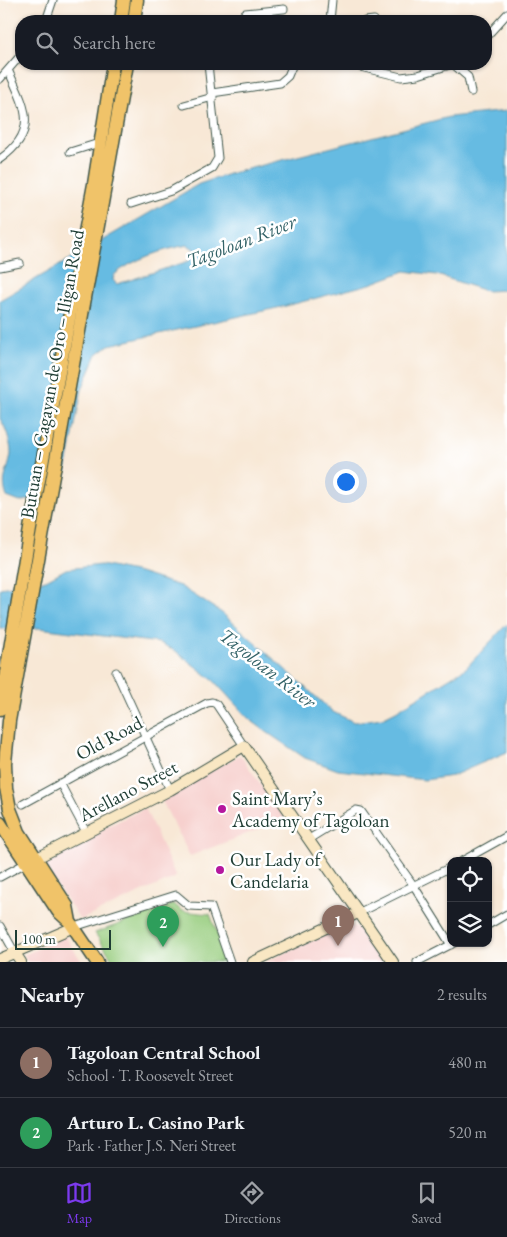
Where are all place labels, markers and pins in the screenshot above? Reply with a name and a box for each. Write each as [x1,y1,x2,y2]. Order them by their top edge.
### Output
place label: Saint Mary’s Academy of Tagoloan [231,786,390,833]
marker: Saint Mary’s Academy of Tagoloan [216,803,228,815]
place label: Our Lady of Candelaria [230,847,322,894]
marker: Our Lady of Candelaria [214,864,226,876]
pin: 1 [322,905,354,946]
pin: 2 [147,906,179,947]

